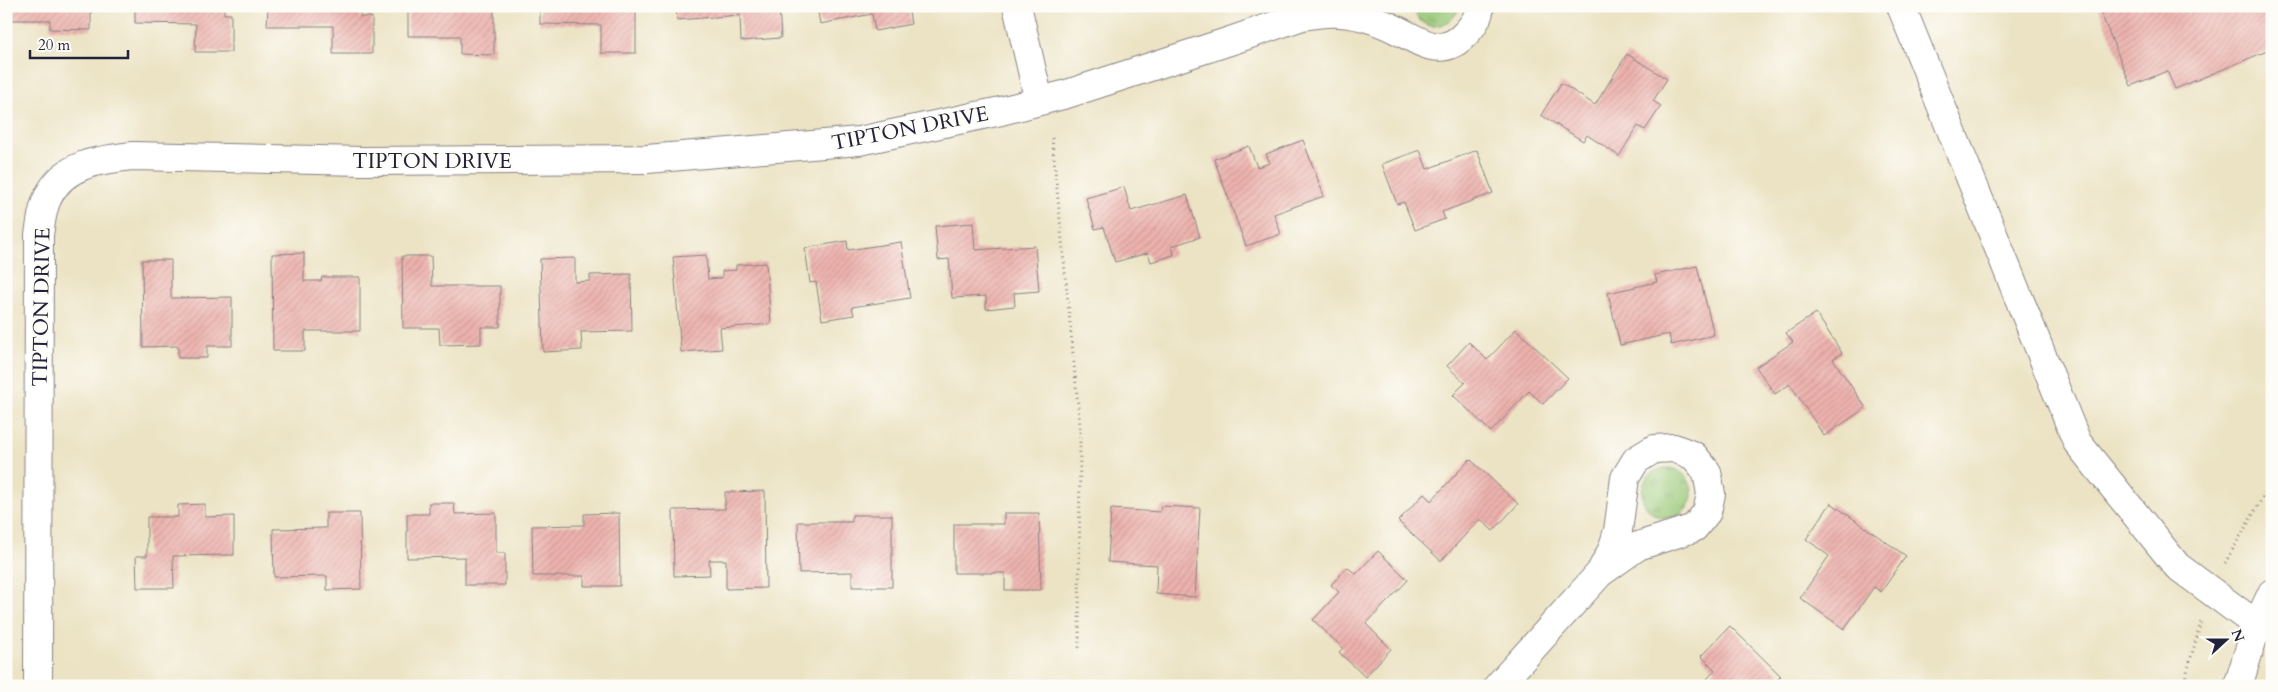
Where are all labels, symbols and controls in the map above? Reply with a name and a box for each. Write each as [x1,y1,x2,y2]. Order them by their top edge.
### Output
scale bar [30,28,128,60]
text: 20 m [38,35,70,55]
street label: TIPTON DRIVE [829,99,991,158]
street label: TIPTON DRIVE [352,147,512,176]
street label: TIPTON DRIVE [26,227,57,387]
north arrow [2200,614,2250,664]
text: N [2227,626,2249,645]

